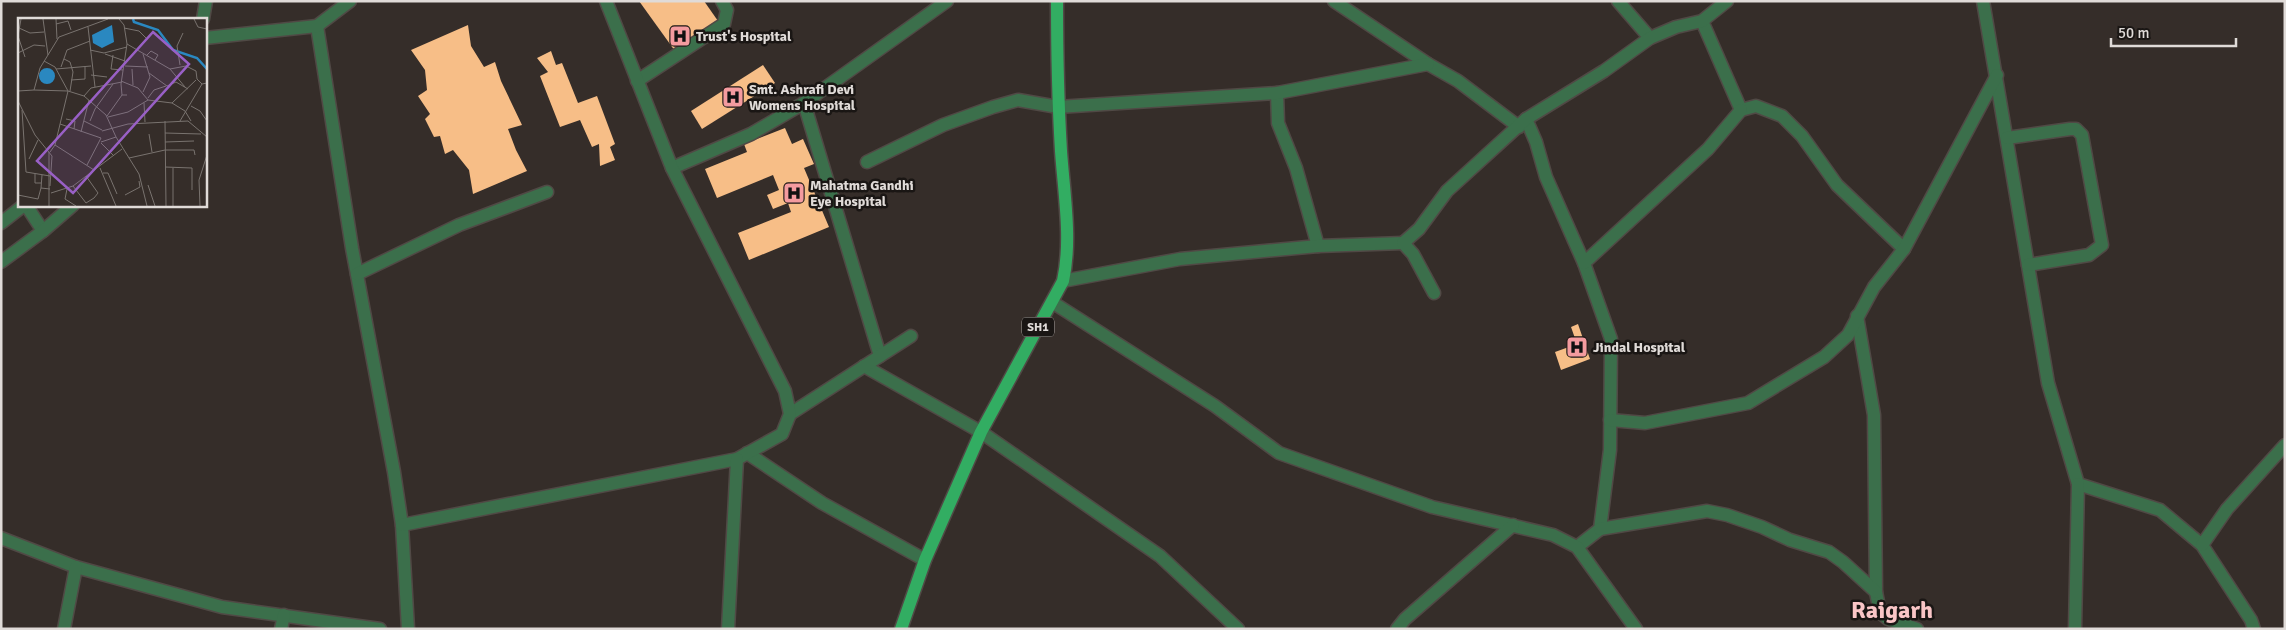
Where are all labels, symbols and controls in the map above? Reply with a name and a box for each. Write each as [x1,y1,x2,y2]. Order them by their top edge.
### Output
scale bar [2111,15,2236,47]
inset map [18,18,206,206]
hospital icon: Trust's Hospital [668,24,692,48]
text: 50 m [2118,24,2149,42]
place label: Trust's Hospital [696,28,792,45]
place label: Smt. Ashrafi Devi Womens Hospital [749,81,856,114]
hospital icon: Smt. Ashrafi Devi Womens Hospital [721,85,745,109]
place label: Mahatma Gandhi Eye Hospital [810,177,914,210]
hospital icon: Mahatma Gandhi Eye Hospital [782,181,806,205]
road number: SH1 [1022,318,1054,337]
hospital icon: Jindal Hospital [1565,335,1589,359]
place label: Jindal Hospital [1593,339,1686,356]
district label: Raigarh [1851,595,1933,625]

